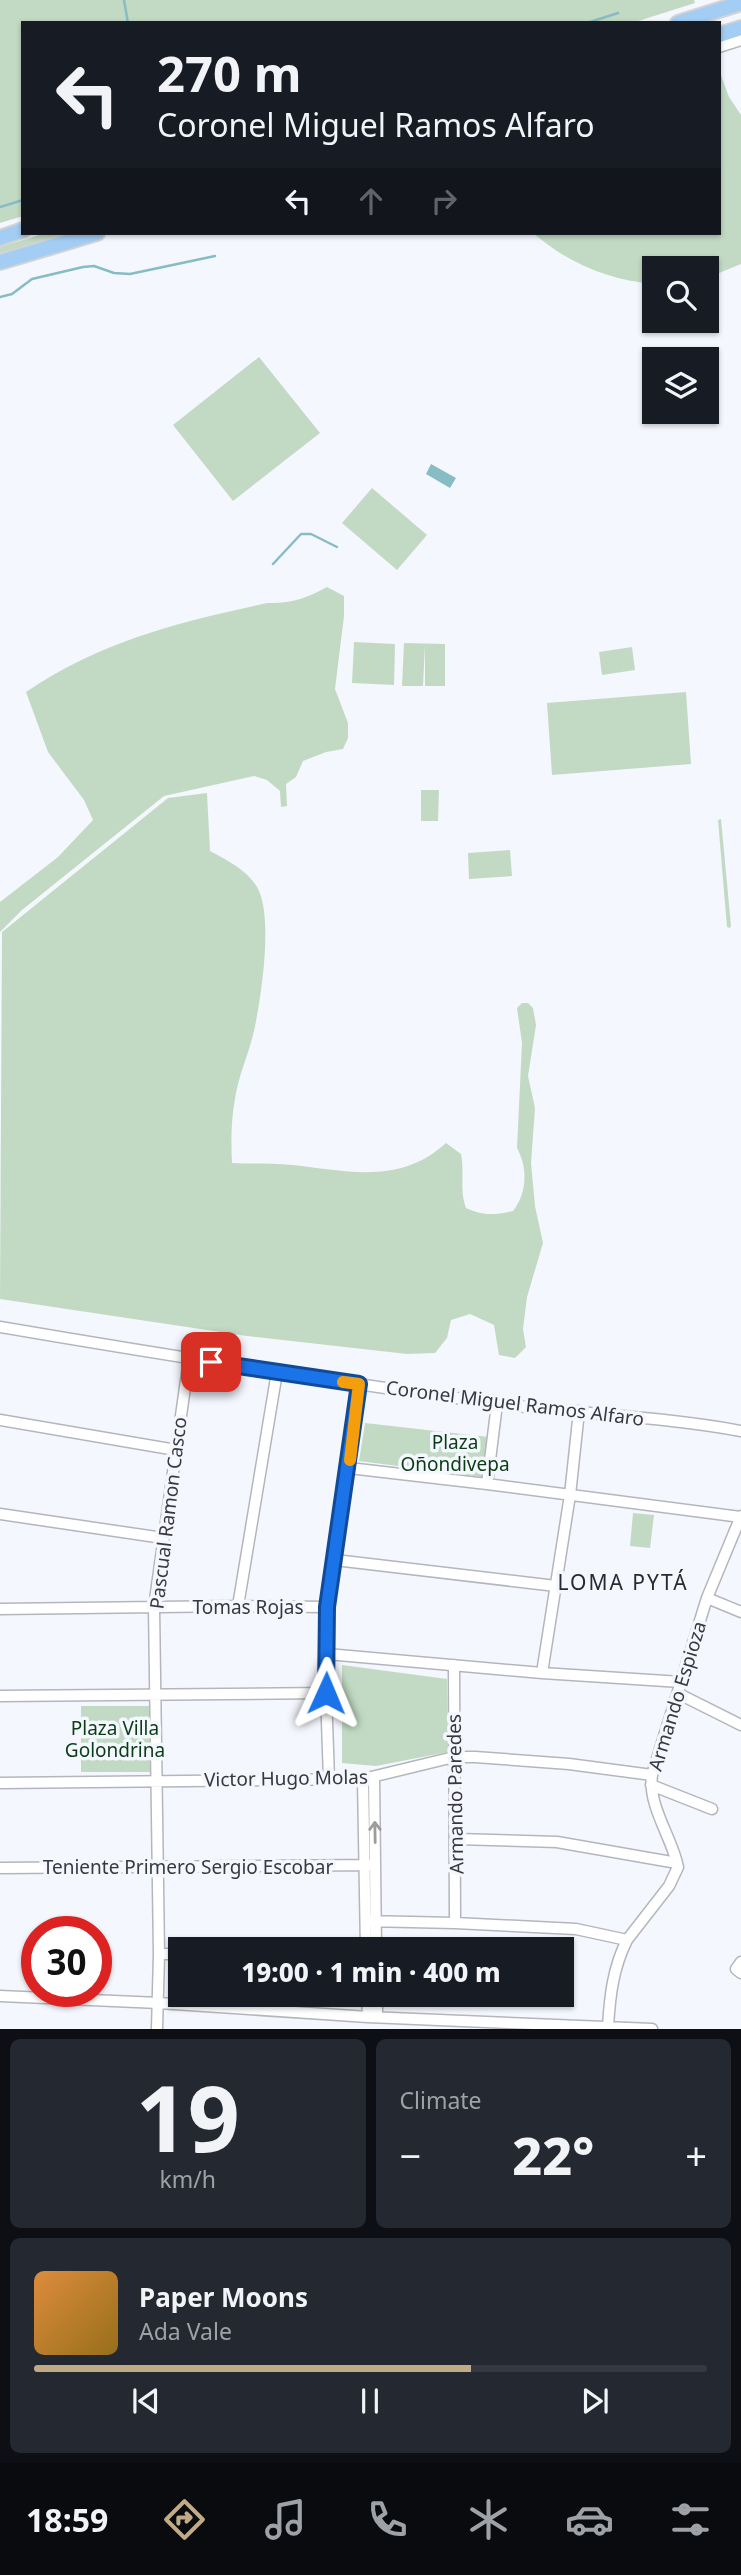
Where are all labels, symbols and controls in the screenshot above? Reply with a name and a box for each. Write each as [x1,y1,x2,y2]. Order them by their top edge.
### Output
text: 270 m [157,40,302,106]
icon: left [42,49,133,140]
text: Coronel Miguel Ramos Alfaro [157,103,595,146]
icon: left [279,182,317,220]
icon: ahead [352,182,390,220]
icon: right [425,182,463,220]
map controls [642,256,719,424]
button: search [642,256,719,333]
button: layers [642,347,719,424]
pin [181,1332,241,1392]
icon: arrive [192,1343,230,1381]
street label: Coronel Miguel Ramos Alfaro [384,1374,646,1432]
street label: Pascual Ramon Casco [143,1415,193,1611]
park label: Plaza Oñondivepa [400,1429,510,1477]
district label: LOMA PYTÁ [557,1568,689,1596]
street label: Tomas Rojas [192,1594,304,1620]
street label: Armando Espioza [642,1618,712,1774]
position arrow [289,1656,363,1730]
street label: Armando Paredes [441,1714,469,1874]
park label: Plaza Villa Golondrina [65,1715,165,1763]
street label: Victor Hugo Molas [204,1764,368,1792]
one-way arrow [368,1821,382,1844]
street label: Teniente Primero Sergio Escobar [43,1854,333,1880]
speed limit sign: 30 [21,1916,112,2007]
text: 19:00 · 1 min · 400 m [241,1954,501,1990]
text: 19 [136,2055,240,2179]
text: Climate [400,2084,482,2116]
text: 22° [512,2119,594,2190]
text: − [400,2129,421,2181]
text: + [685,2129,707,2181]
text: km/h [159,2163,216,2195]
text: Paper Moons [139,2279,308,2315]
text: Ada Vale [139,2315,232,2347]
icon: previous [127,2382,165,2420]
icon: pause [351,2382,389,2420]
icon: next [576,2382,614,2420]
icon: directions [160,2495,209,2544]
icon: music [261,2495,310,2544]
icon: phone [363,2495,412,2544]
icon: climate [464,2495,513,2544]
icon: car [565,2495,614,2544]
icon: filters [666,2495,715,2544]
text: 18:59 [26,2498,108,2541]

